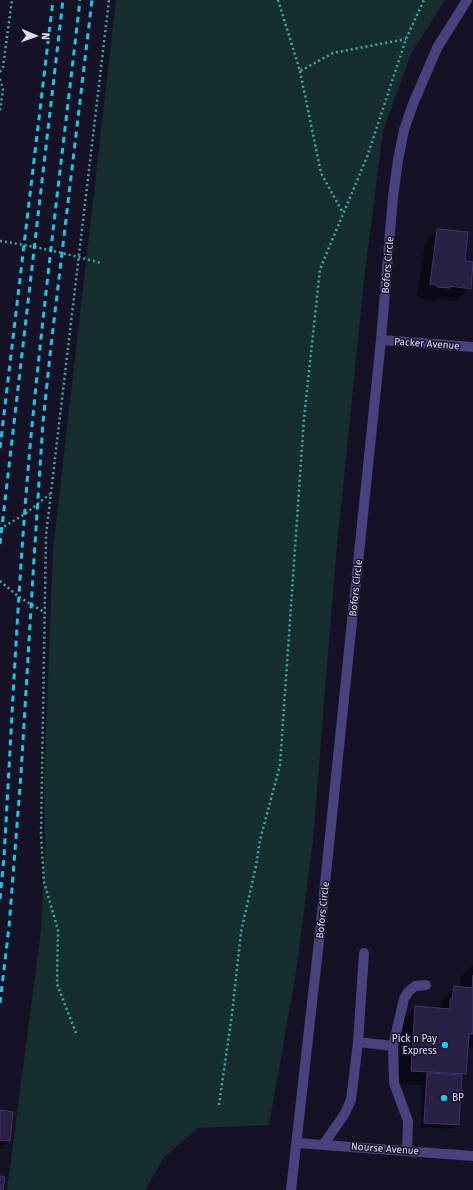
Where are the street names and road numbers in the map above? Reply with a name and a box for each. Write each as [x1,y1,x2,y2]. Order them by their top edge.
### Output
street label: Bofors Circle [380,236,396,294]
street label: Packer Avenue [394,336,460,352]
street label: Bofors Circle [347,559,365,617]
street label: Bofors Circle [314,881,332,939]
street label: Nourse Avenue [351,1141,419,1157]

